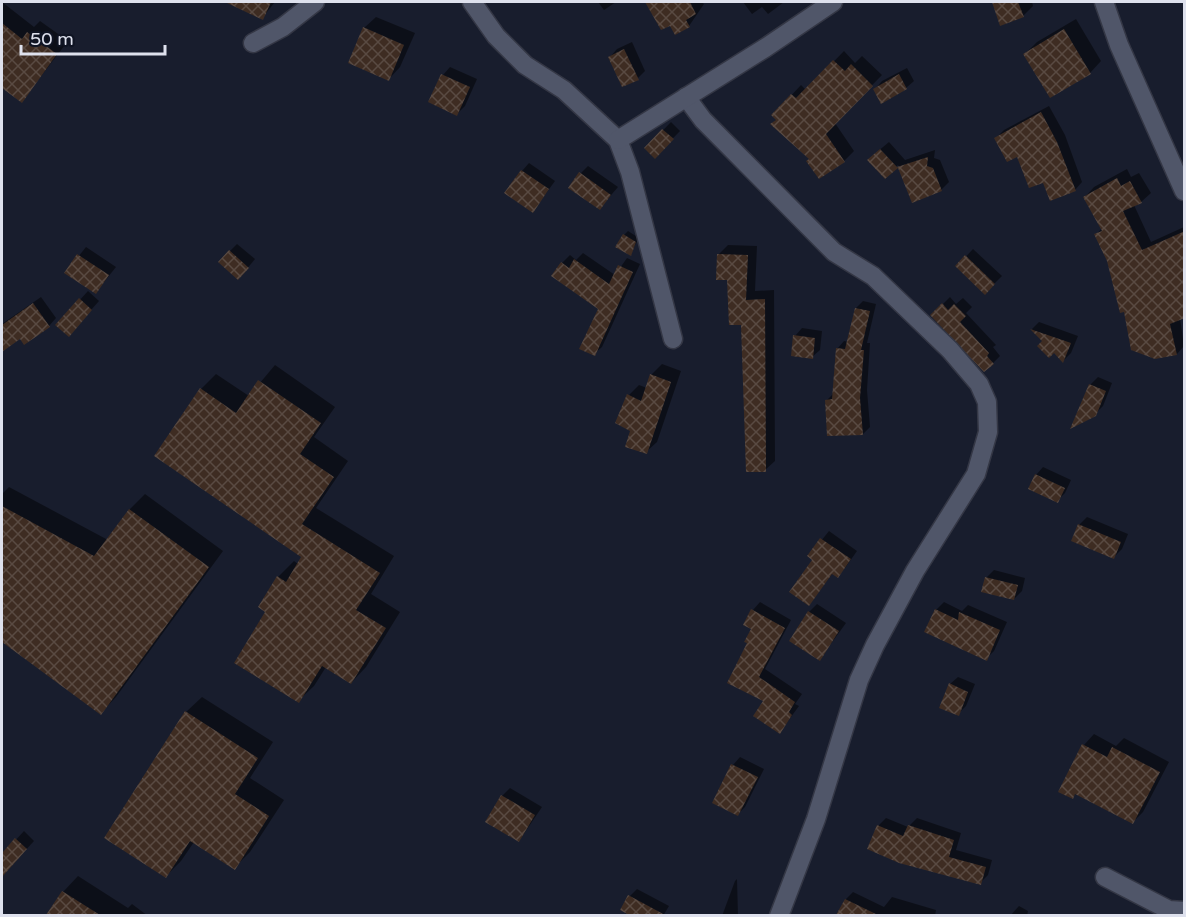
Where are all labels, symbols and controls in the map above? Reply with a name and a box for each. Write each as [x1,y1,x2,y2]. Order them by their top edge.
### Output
scale bar [21,18,165,56]
text: 50 m [30,28,74,50]

